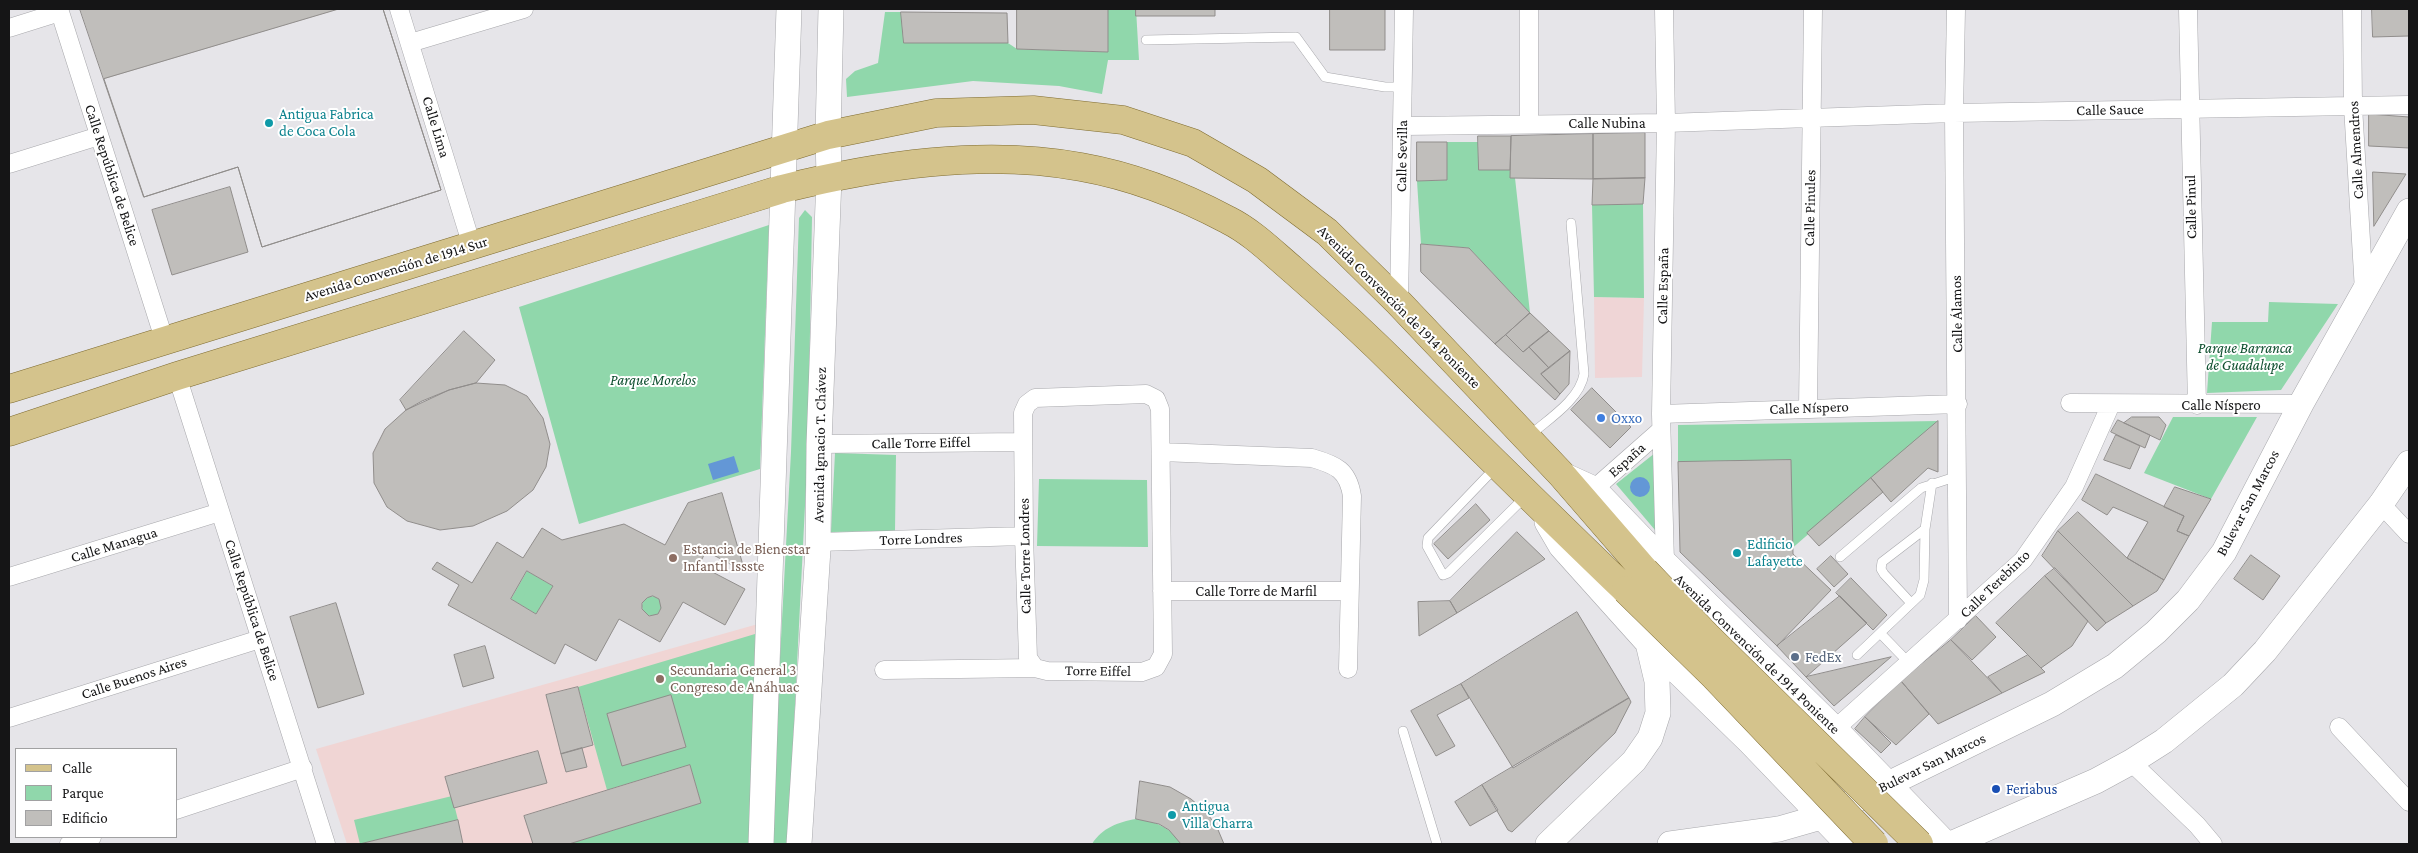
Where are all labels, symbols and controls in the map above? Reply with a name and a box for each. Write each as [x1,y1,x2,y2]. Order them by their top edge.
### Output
street label: Calle Lima [418,94,454,160]
street label: Calle Sauce [2076,100,2144,120]
street label: Calle Almendros [2344,100,2368,200]
street label: Calle República de Belice [81,102,143,248]
place label: Antigua Fabrica de Coca Cola [279,105,374,140]
street label: Calle Nubina [1568,114,1646,132]
marker: Antigua Fabrica de Coca Cola [263,117,275,129]
street label: Calle Sevilla [1392,120,1412,192]
street label: Calle Pinules [1800,169,1820,247]
street label: Calle Pinul [2181,175,2201,239]
street label: Avenida Convención de 1914 Poniente [1314,222,1484,392]
street label: Avenida Convención de 1914 Sur [302,232,490,306]
street label: Calle España [1653,247,1673,325]
street label: Calle Álamos [1947,275,1967,353]
park label: Parque Barranca de Guadalupe [2198,339,2292,374]
street label: Avenida Ignacio T. Chávez [810,367,830,523]
park label: Parque Morelos [610,371,696,389]
street label: Calle Níspero [2181,396,2261,414]
street label: Calle Níspero [1769,398,1849,418]
place label: Oxxo [1611,409,1642,427]
marker: Oxxo [1595,412,1607,424]
street label: Calle Torre Eiffel [871,433,971,453]
street label: España [1605,439,1649,481]
street label: Bulevar San Marcos [2213,447,2283,559]
street label: Calle Torre Londres [1015,498,1035,614]
street label: Calle Managua [69,523,159,567]
street label: Torre Londres [879,529,963,549]
place label: Edificio Lafayette [1747,535,1803,570]
street label: Calle República de Belice [221,537,283,683]
place label: Estancia de Bienestar Infantil Issste [683,540,811,575]
street label: Calle Terebinto [1956,546,2034,622]
marker: Edificio Lafayette [1731,547,1743,559]
marker: Estancia de Bienestar Infantil Issste [667,552,679,564]
street label: Avenida Convención de 1914 Poniente [1670,570,1844,738]
street label: Calle Torre de Marfil [1195,582,1317,600]
place label: FedEx [1805,648,1841,666]
marker: FedEx [1789,651,1801,663]
street label: Calle Buenos Aires [79,652,189,704]
place label: Secundaria General 3 Congreso de Anáhuac [670,661,799,696]
street label: Torre Eiffel [1065,661,1131,681]
marker: Secundaria General 3 Congreso de Anáhuac [654,673,666,685]
street label: Bulevar San Marcos [1875,729,1989,797]
legend [15,748,178,838]
text: Calle [62,760,92,776]
place label: Feriabus [2006,780,2057,798]
marker: Feriabus [1990,783,2002,795]
text: Parque [62,785,103,801]
place label: Antigua Villa Charra [1182,797,1253,832]
marker: Antigua Villa Charra [1166,809,1178,821]
text: Edificio [62,810,108,826]

